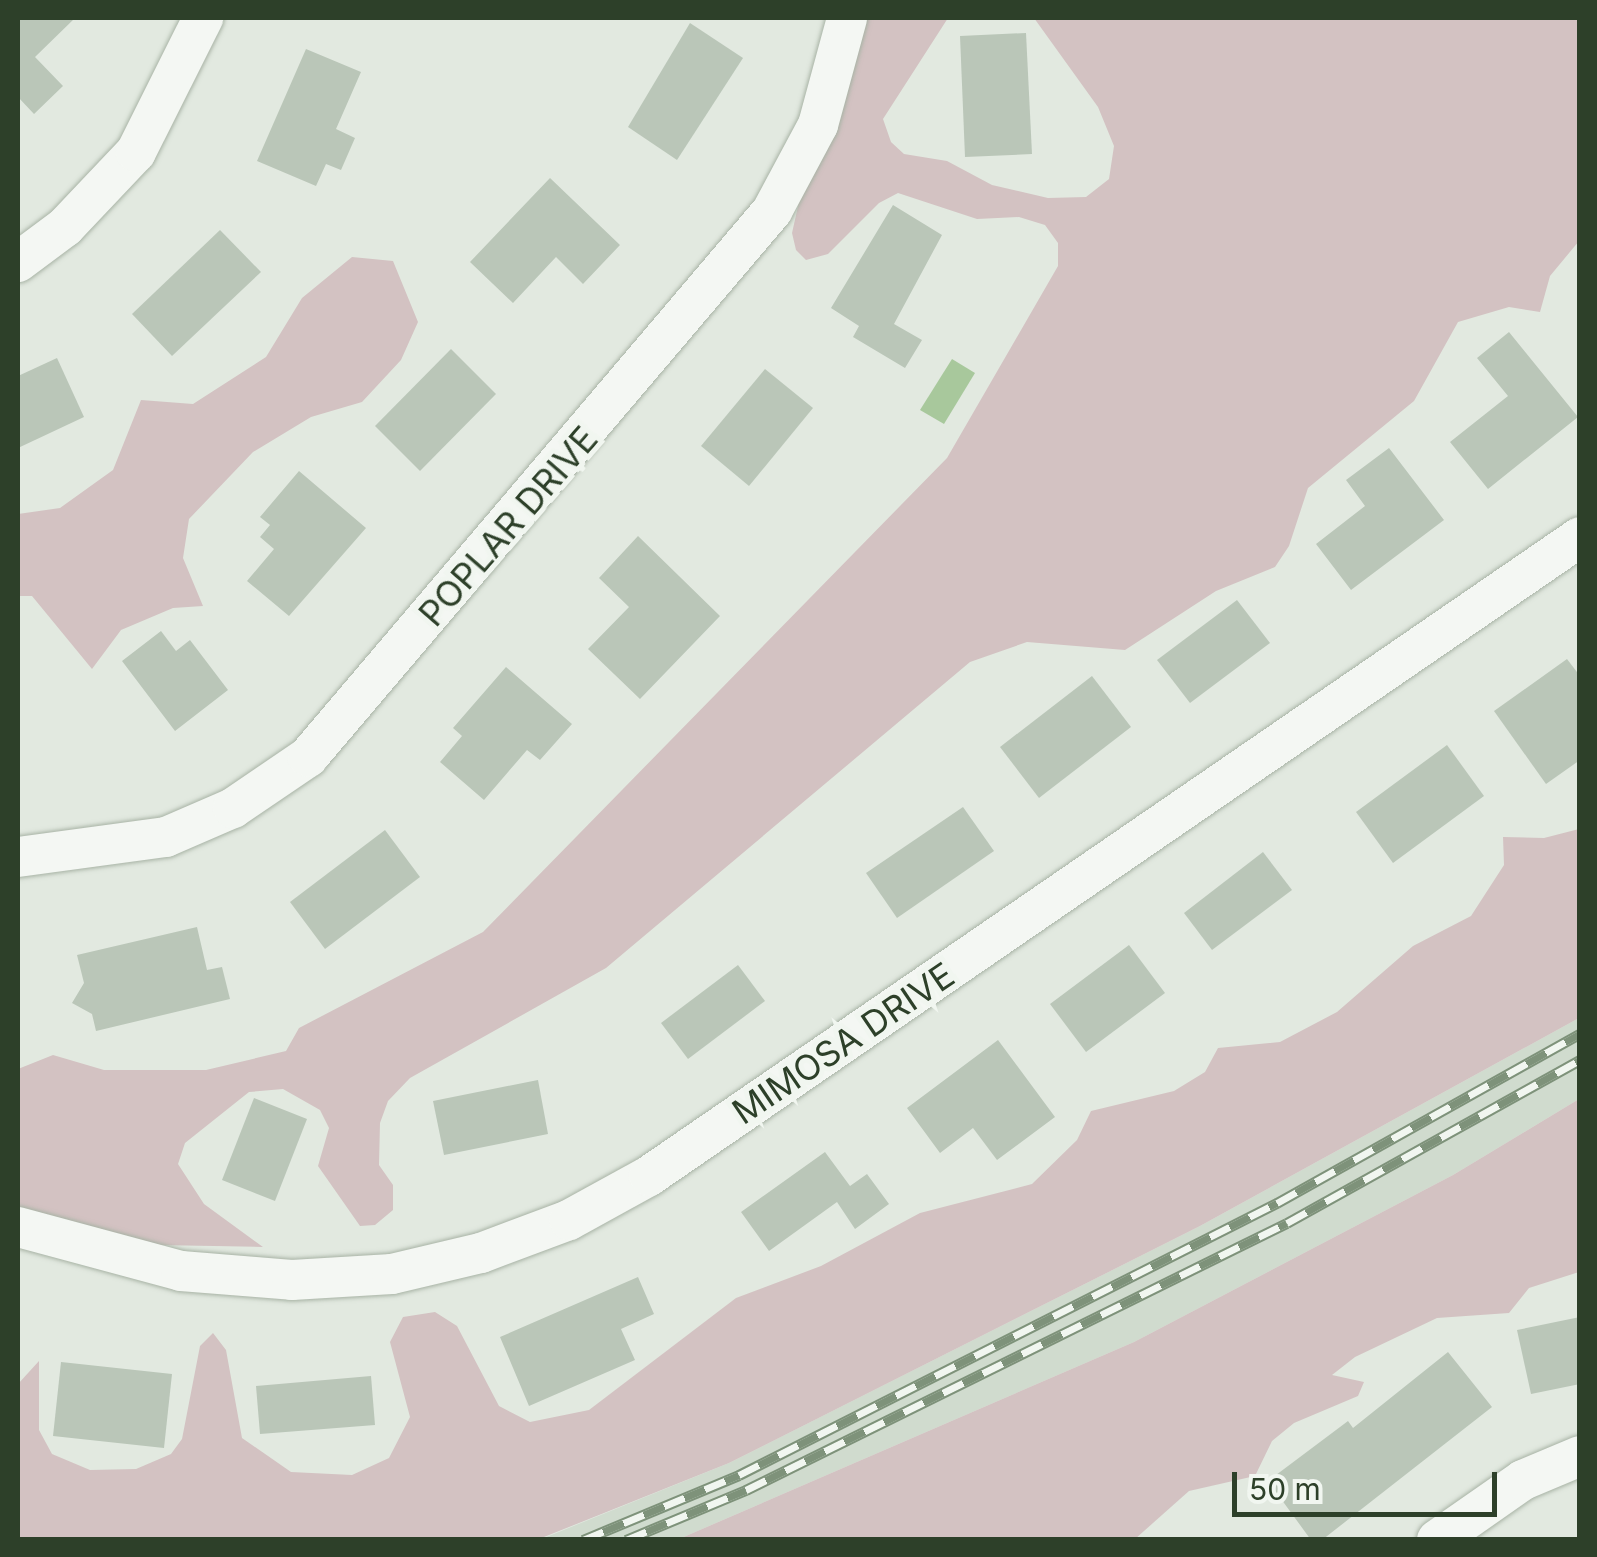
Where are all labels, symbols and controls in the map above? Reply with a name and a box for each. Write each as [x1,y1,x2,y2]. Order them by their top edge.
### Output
street label: POPLAR DRIVE [410,418,606,634]
street label: MIMOSA DRIVE [724,953,962,1133]
scale bar [1237,1452,1502,1514]
text: 50 m [1249,1471,1321,1507]

